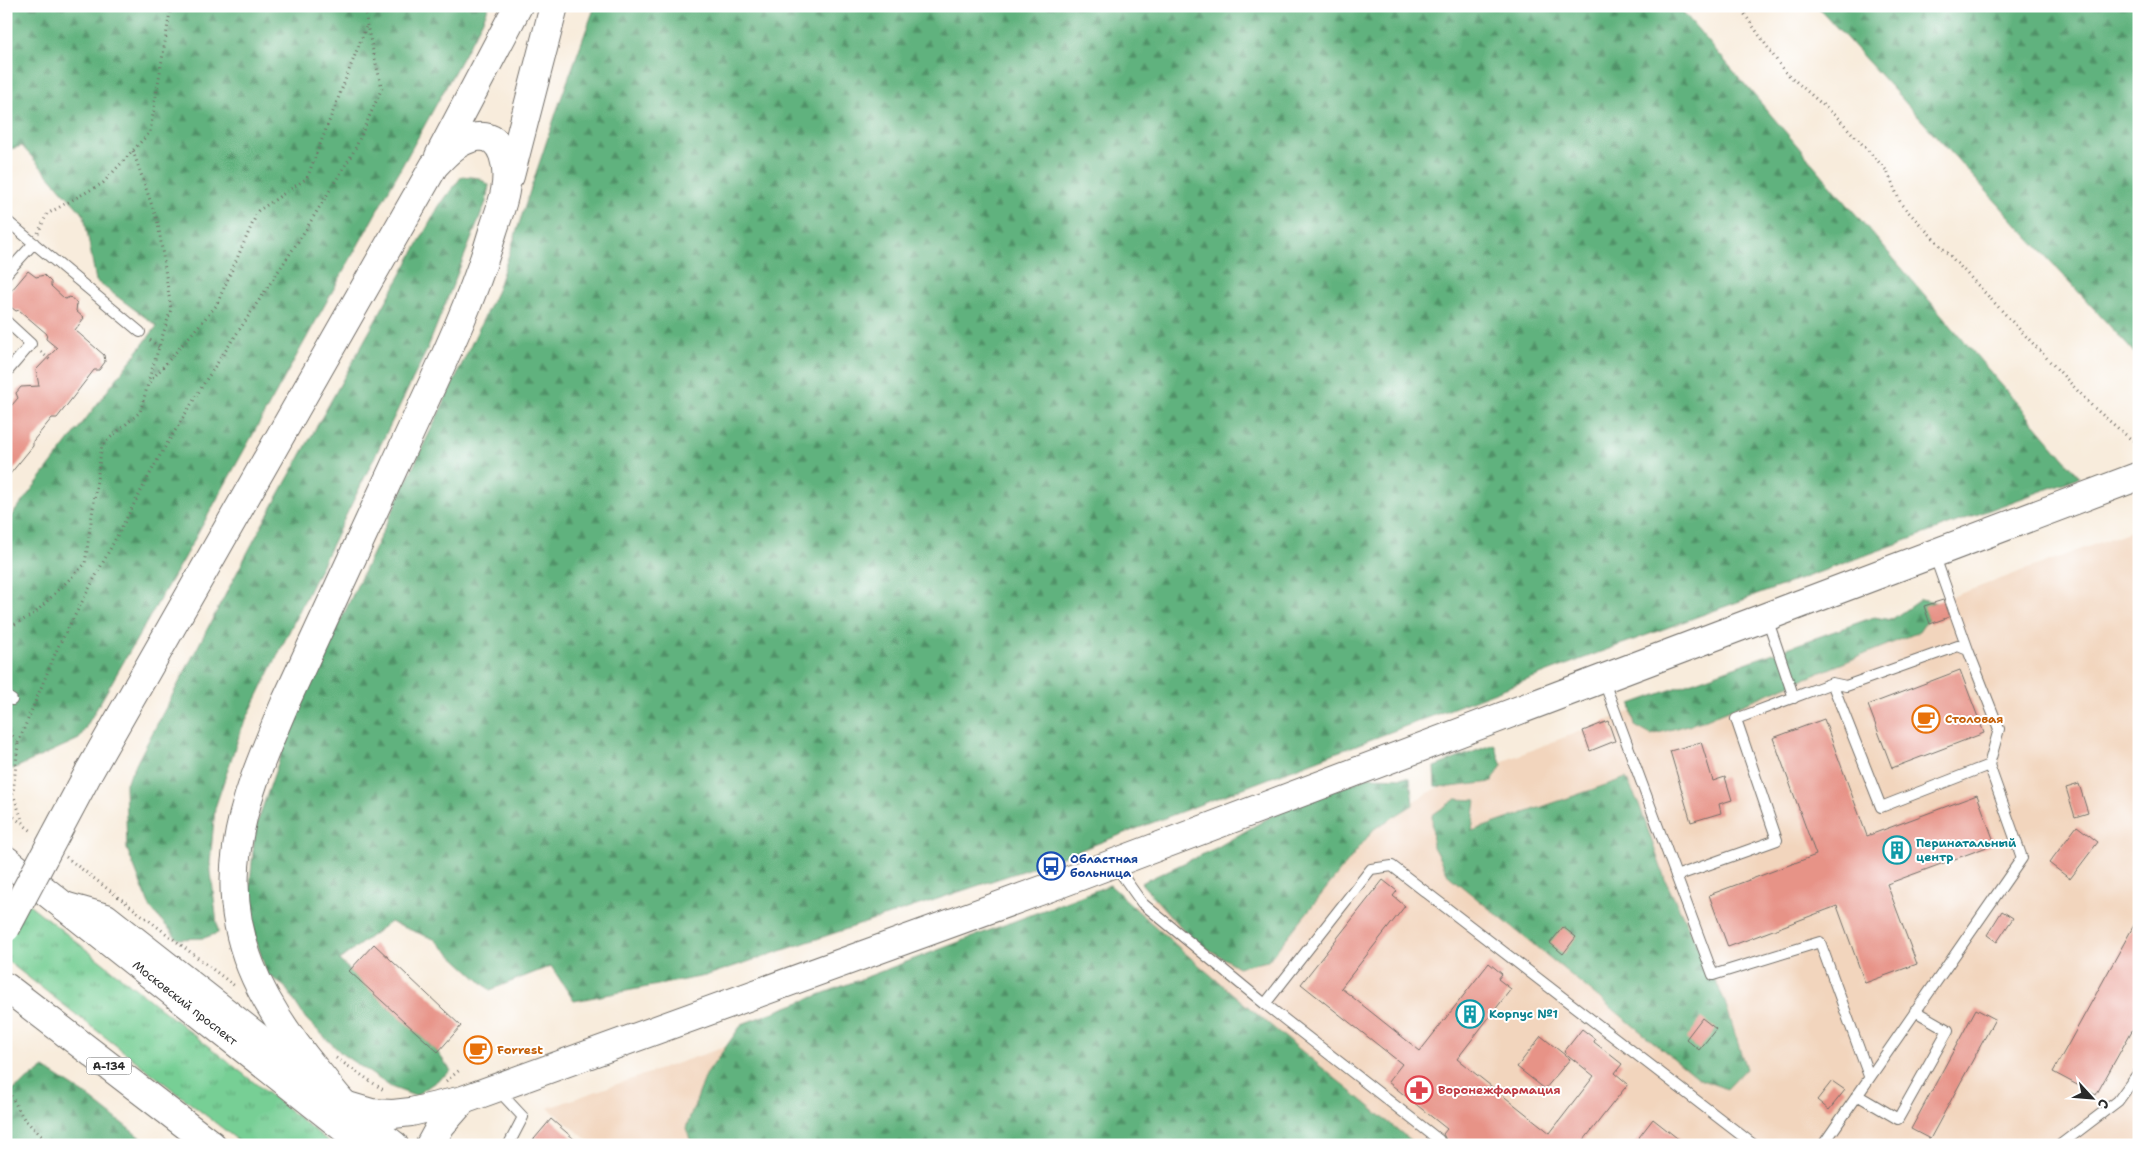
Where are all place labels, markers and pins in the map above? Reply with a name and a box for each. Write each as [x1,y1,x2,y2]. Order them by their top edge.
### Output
cafe icon: Столовая [1911,704,1941,734]
place label: Столовая [1945,711,2003,727]
building icon: Перинатальный центр [1882,835,1912,865]
place label: Перинатальный центр [1916,835,2017,865]
bus stop icon: Областная больница [1036,851,1066,881]
place label: Областная больница [1070,851,1138,881]
building icon: Корпус №1 [1455,999,1485,1029]
place label: Корпус №1 [1489,1006,1558,1022]
cafe icon: Forrest [463,1035,493,1065]
place label: Forrest [497,1042,543,1058]
pharmacy icon: Воронежфармация [1404,1075,1434,1105]
place label: Воронежфармация [1438,1082,1561,1098]

